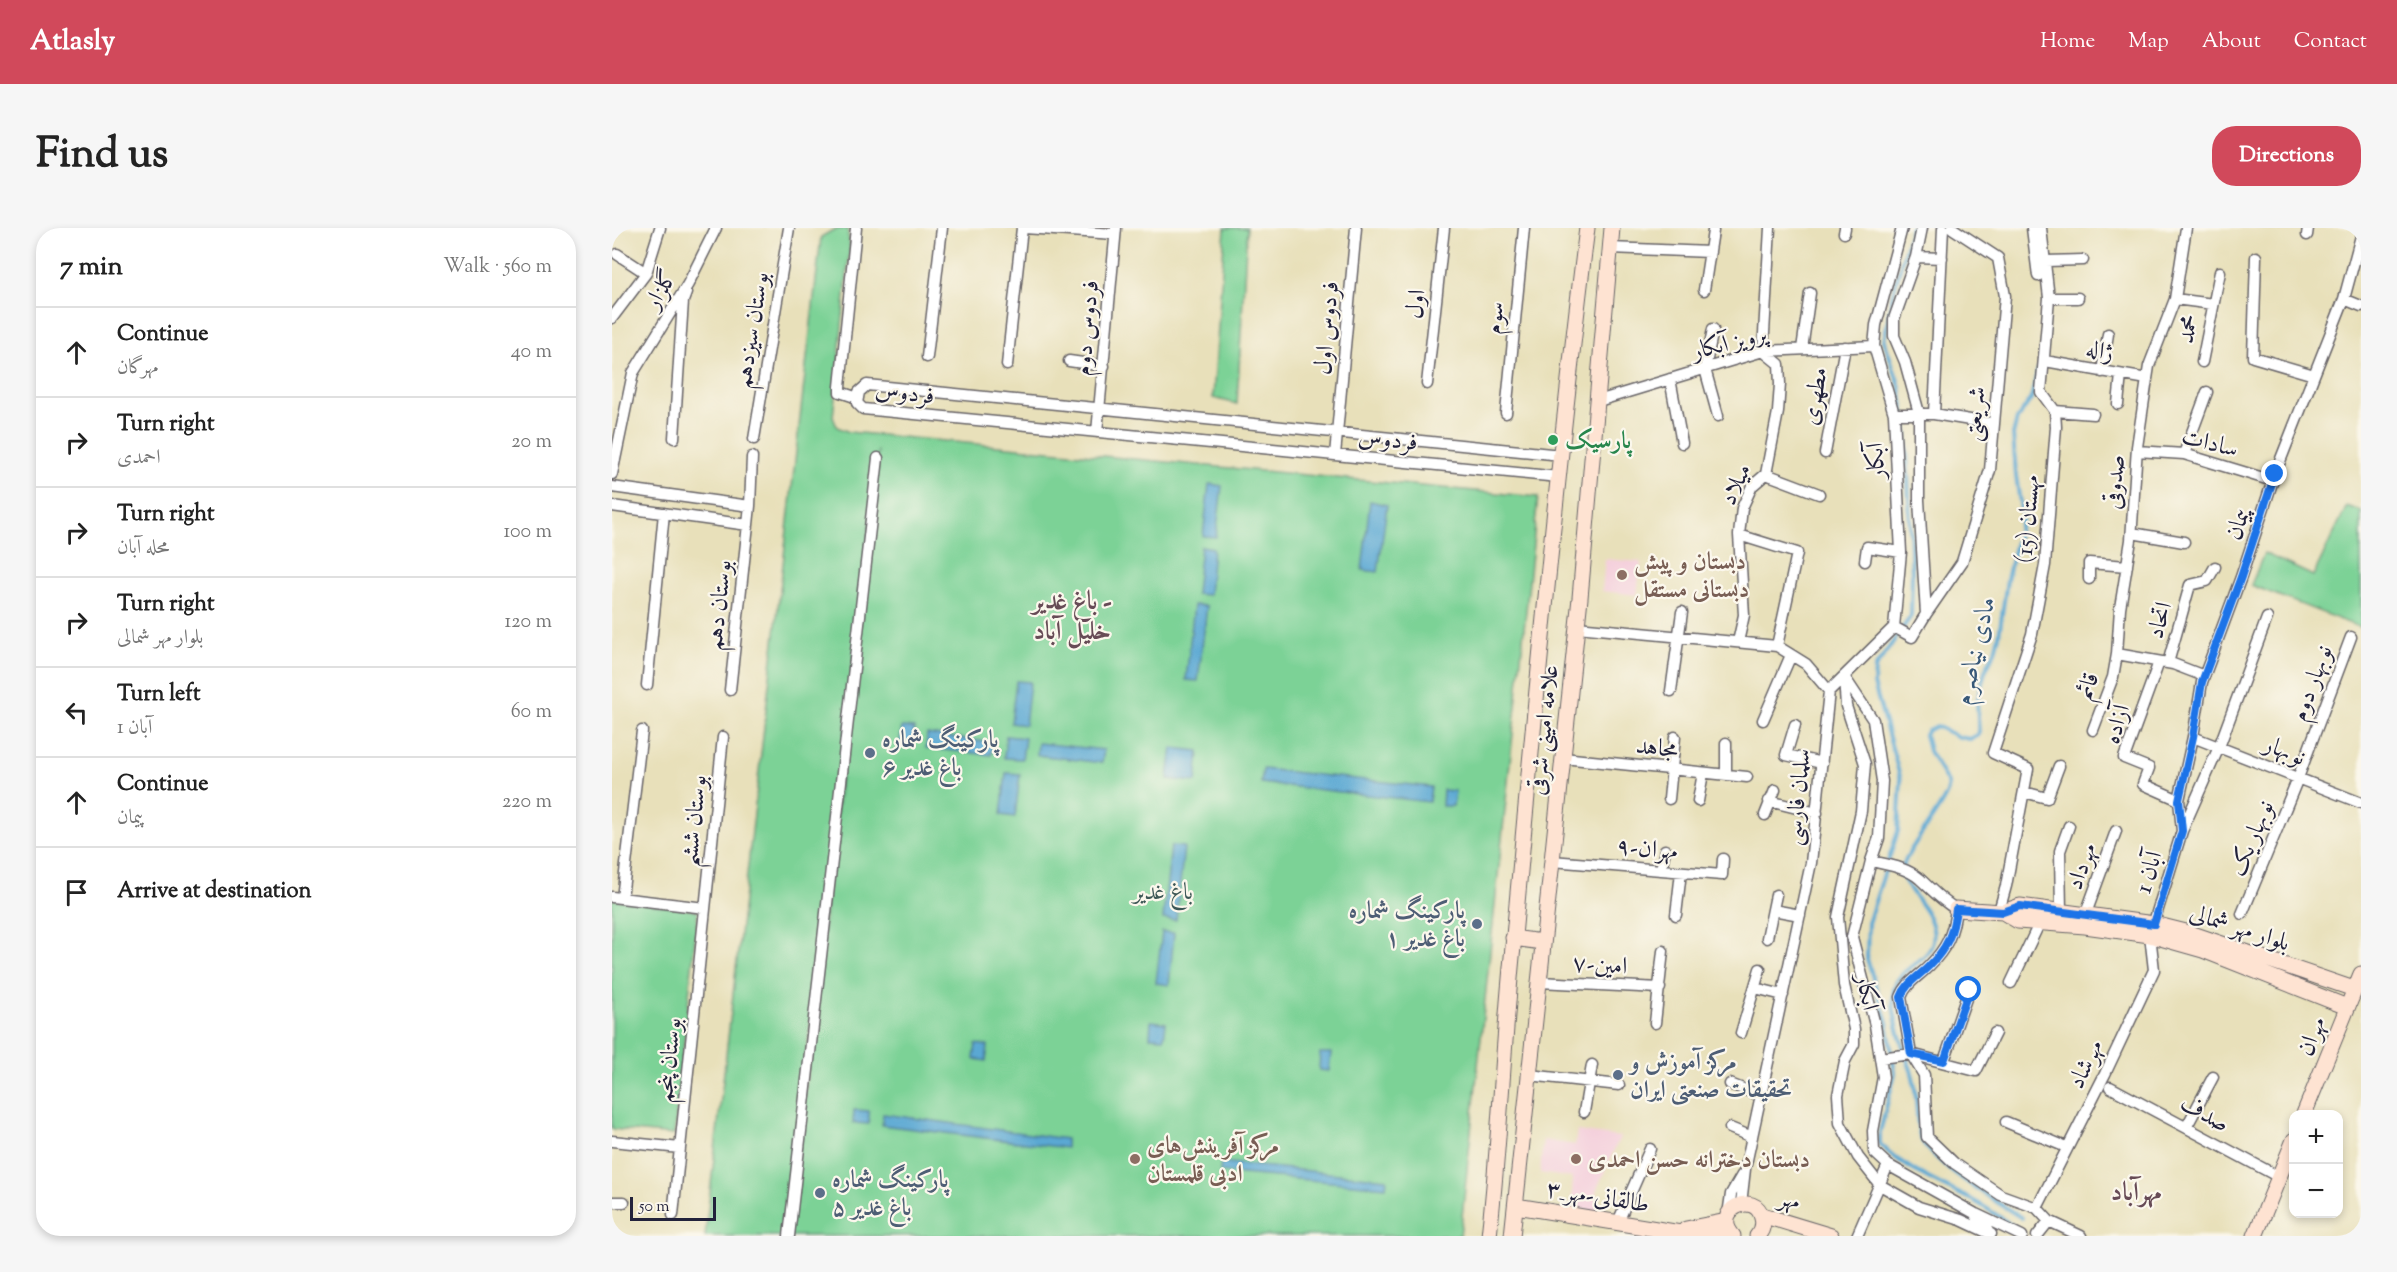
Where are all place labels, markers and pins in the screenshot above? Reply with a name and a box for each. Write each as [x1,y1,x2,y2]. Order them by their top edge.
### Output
place label: پارسیک [1565,425,1633,459]
marker: پارسیک [1546,433,1560,447]
place label: دبستان و پیش دبستانی مستقل [1634,546,1749,608]
marker: دبستان و پیش دبستانی مستقل [1615,568,1629,582]
place label: پارکینگ شماره ۶ باغ غدیر [882,723,1000,787]
marker: پارکینگ شماره ۶ باغ غدیر [863,746,877,760]
place label: پارکینگ شماره ۱ باغ غدیر [1348,894,1466,958]
marker: پارکینگ شماره ۱ باغ غدیر [1470,917,1484,931]
place label: مرکز آموزش و تحقیقات صنعتی ایران [1627,1046,1792,1108]
marker: مرکز آموزش و تحقیقات صنعتی ایران [1611,1068,1625,1082]
place label: مرکز آفرینش‌های ادبی قلمستان [1147,1130,1279,1192]
place label: دبستان دخترانه حسن احمدی [1588,1144,1810,1178]
marker: مرکز آفرینش‌های ادبی قلمستان [1128,1152,1142,1166]
marker: دبستان دخترانه حسن احمدی [1569,1152,1583,1166]
place label: پارکینگ شماره ۵ باغ غدیر [832,1163,950,1227]
marker: پارکینگ شماره ۵ باغ غدیر [813,1186,827,1200]

